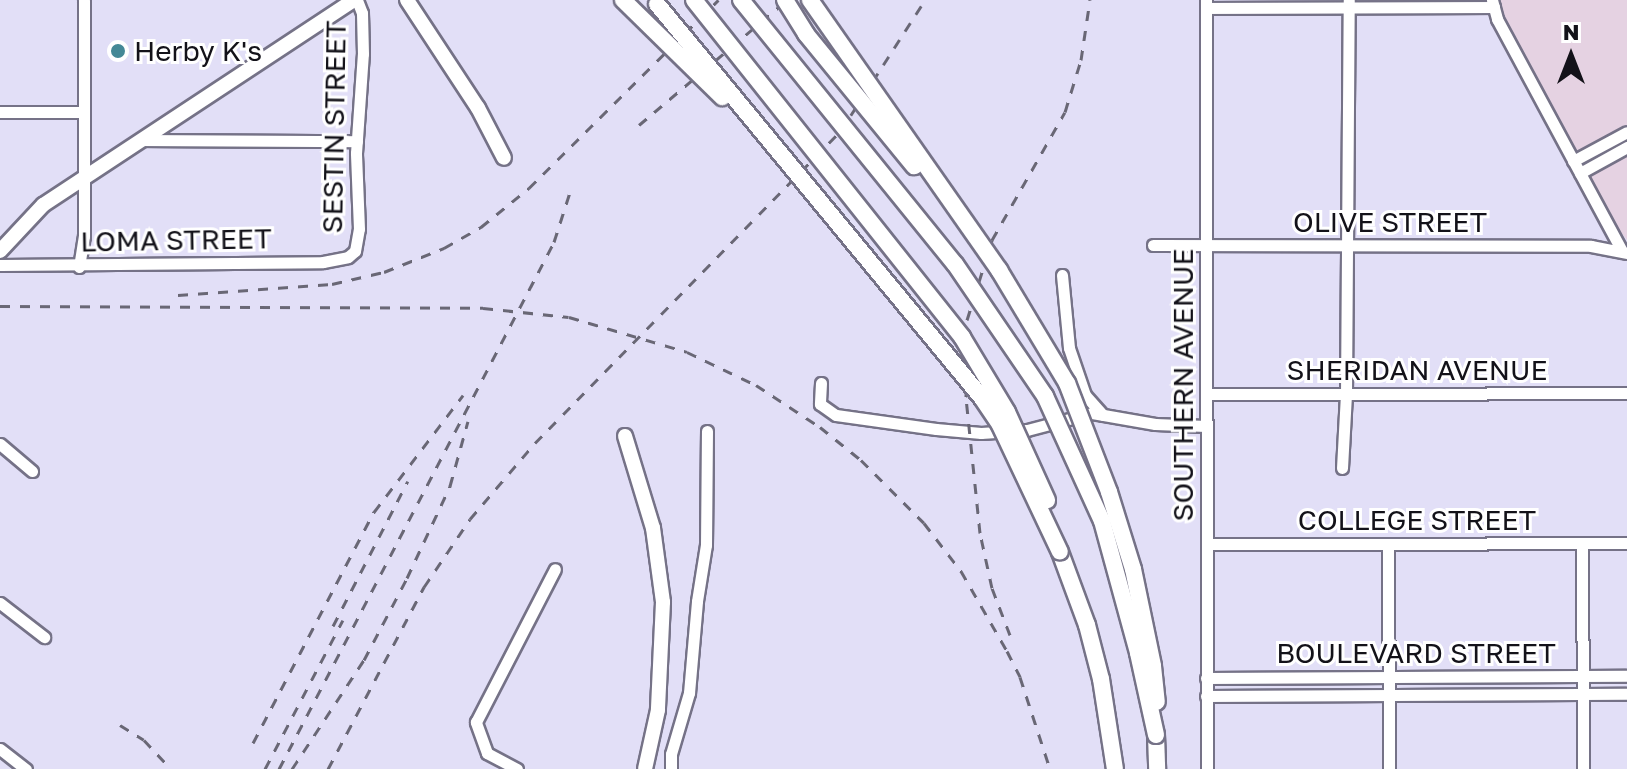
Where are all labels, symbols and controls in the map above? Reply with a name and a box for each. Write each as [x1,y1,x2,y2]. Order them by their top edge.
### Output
north arrow [1531,16,1611,96]
text: N [1563,18,1579,45]
street label: SESTIN STREET [315,20,353,234]
place label: Herby K's [134,34,262,68]
marker: Herby K's [109,42,127,60]
street label: OLIVE STREET [1293,205,1487,239]
street label: LOMA STREET [80,222,272,258]
street label: SOUTHERN AVENUE [1166,249,1200,521]
street label: SHERIDAN AVENUE [1286,353,1548,387]
street label: COLLEGE STREET [1298,503,1536,537]
street label: BOULEVARD STREET [1276,636,1556,670]

